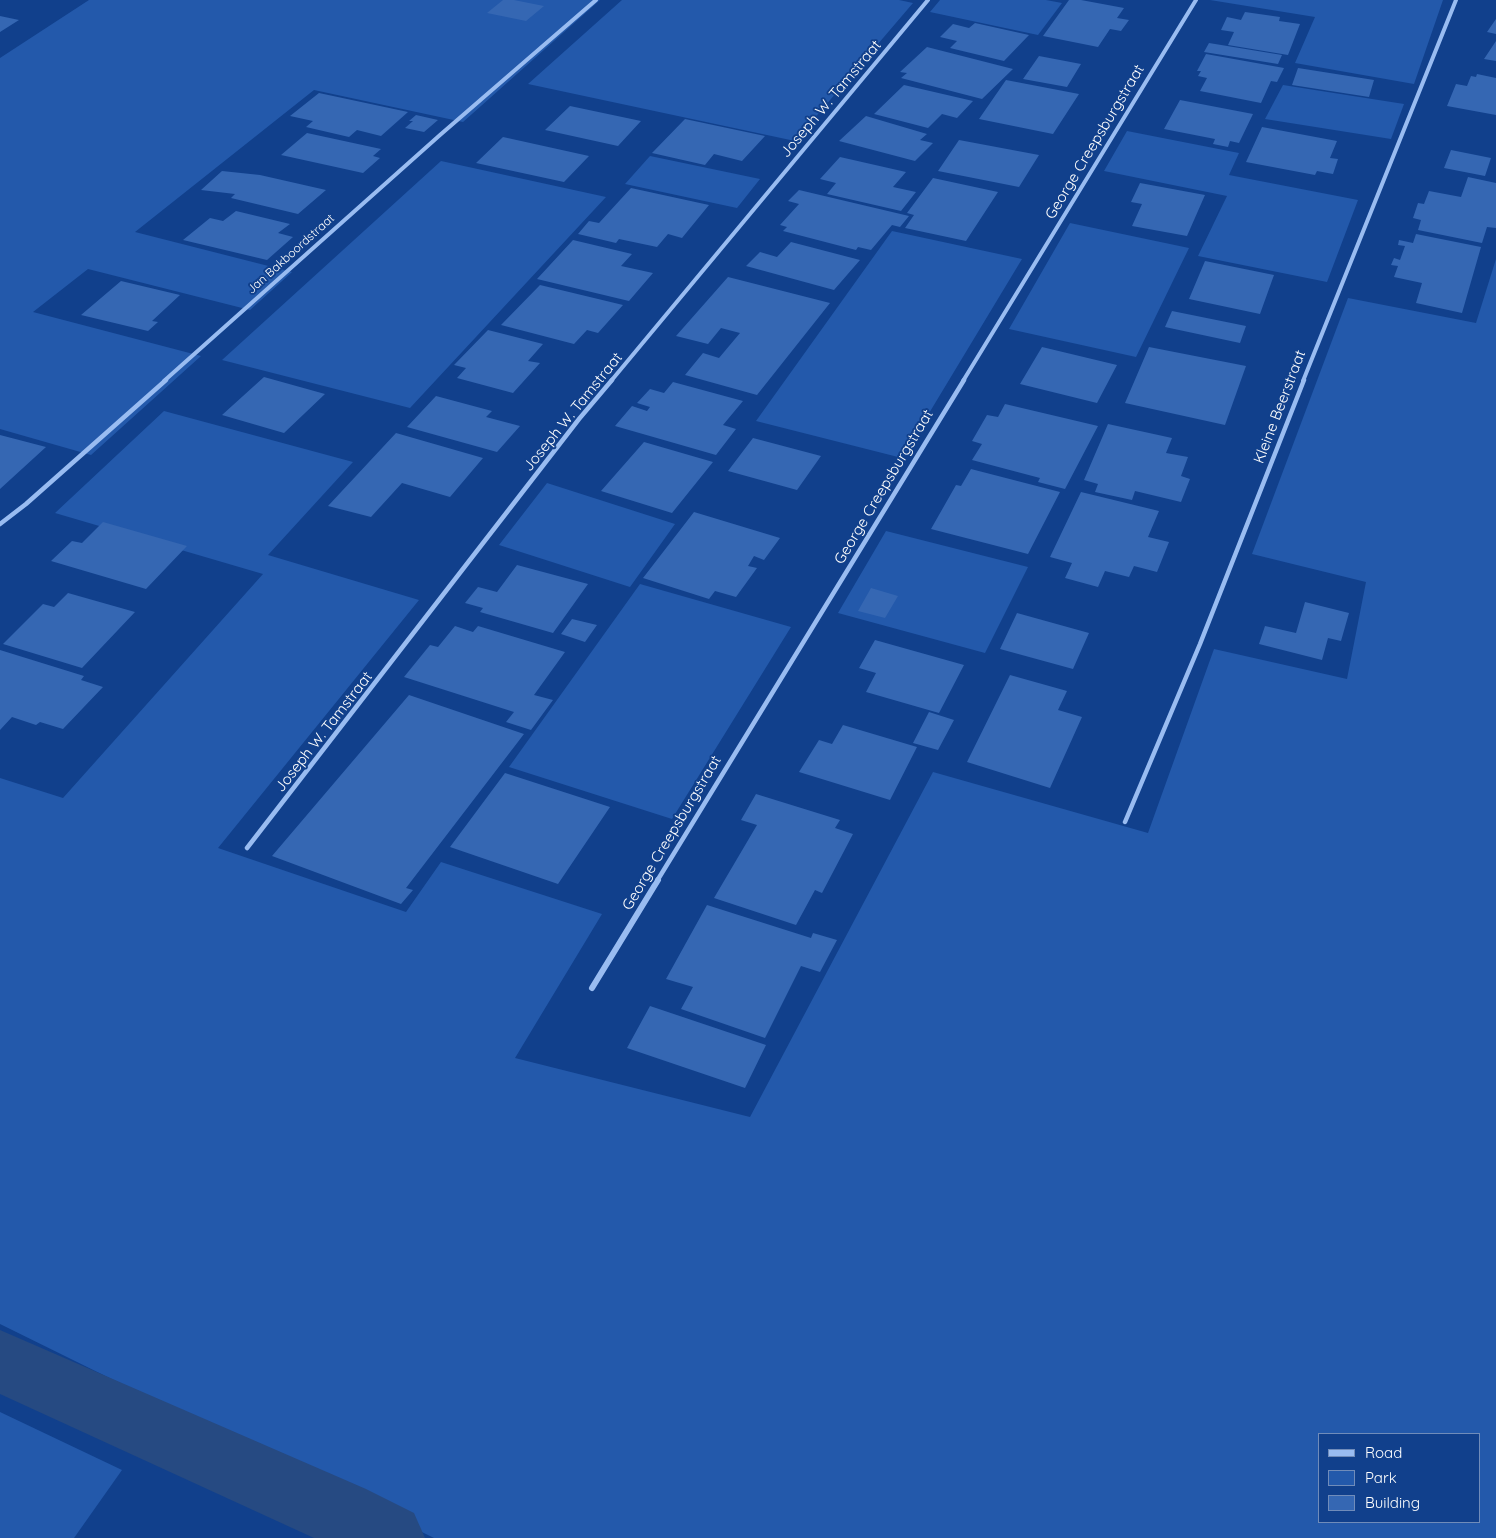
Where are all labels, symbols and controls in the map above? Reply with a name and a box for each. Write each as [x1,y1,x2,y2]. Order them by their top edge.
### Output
street label: Joseph W. Tamstraat [777,37,885,161]
street label: George Creepsburgstraat [1042,62,1148,222]
street label: Jan Bakboordstraat [245,211,337,297]
street label: Kleine Beerstraat [1250,348,1310,466]
street label: Joseph W. Tamstraat [520,349,626,475]
street label: George Creepsburgstraat [831,407,937,567]
street label: Joseph W. Tamstraat [271,668,377,796]
street label: George Creepsburgstraat [619,753,725,913]
legend [1318,1433,1481,1523]
text: Road [1365,1443,1402,1462]
text: Park [1365,1468,1397,1487]
text: Building [1365,1493,1420,1512]

